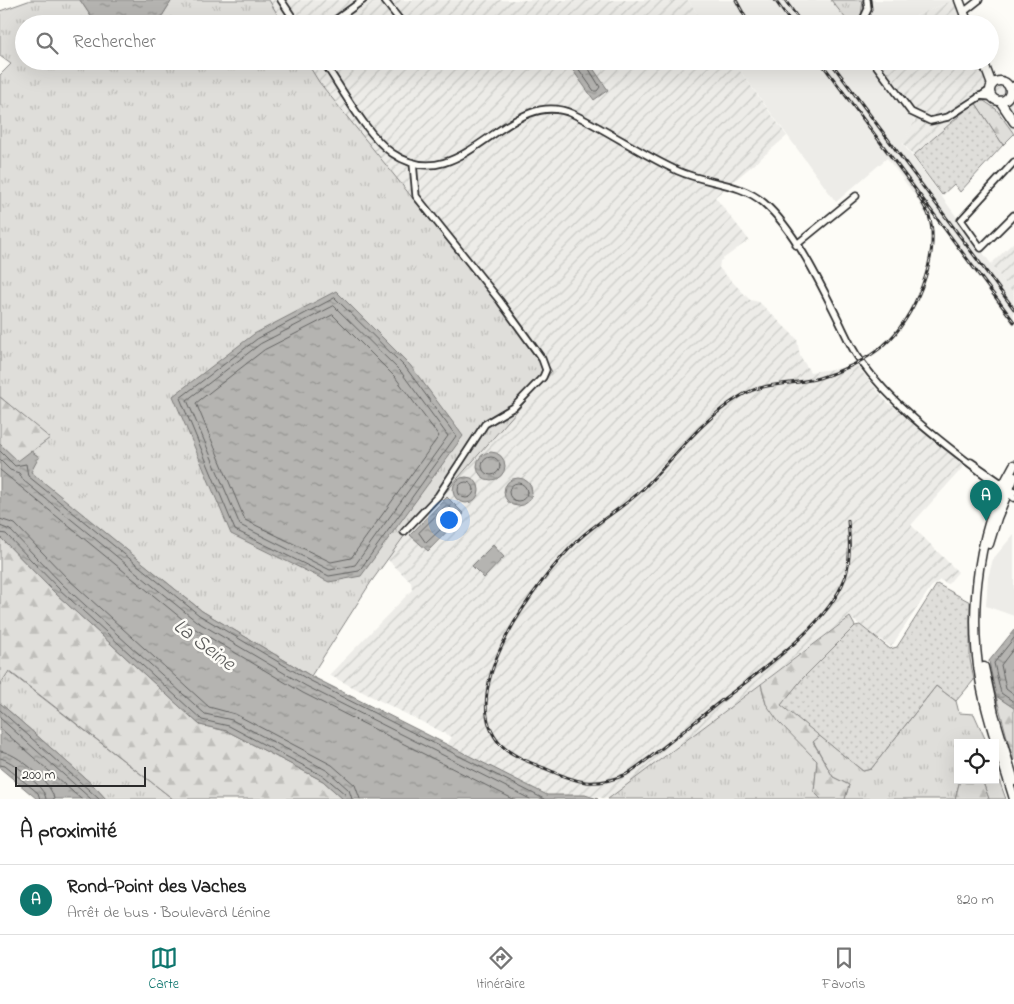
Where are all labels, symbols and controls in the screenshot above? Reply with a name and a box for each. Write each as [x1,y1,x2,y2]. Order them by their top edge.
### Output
search box [15,15,999,70]
icon: search [33,29,61,57]
text: Rechercher [73,29,156,56]
pin: A [970,480,1002,521]
your location [436,507,462,533]
water label: La Seine [166,612,242,680]
map controls [954,739,999,784]
button: locate [954,739,999,784]
scale bar [15,764,146,787]
text: 200 m [22,765,55,786]
text: À proximité [20,817,117,847]
text: Rond-Point des Vaches [67,874,247,901]
text: A [31,888,41,912]
text: 820 m [957,888,994,912]
text: Arrêt de bus · Boulevard Lénine [67,901,270,925]
tab: Carte [149,944,179,995]
tab: Itinéraire [476,944,525,995]
tab: Favoris [822,944,865,995]

